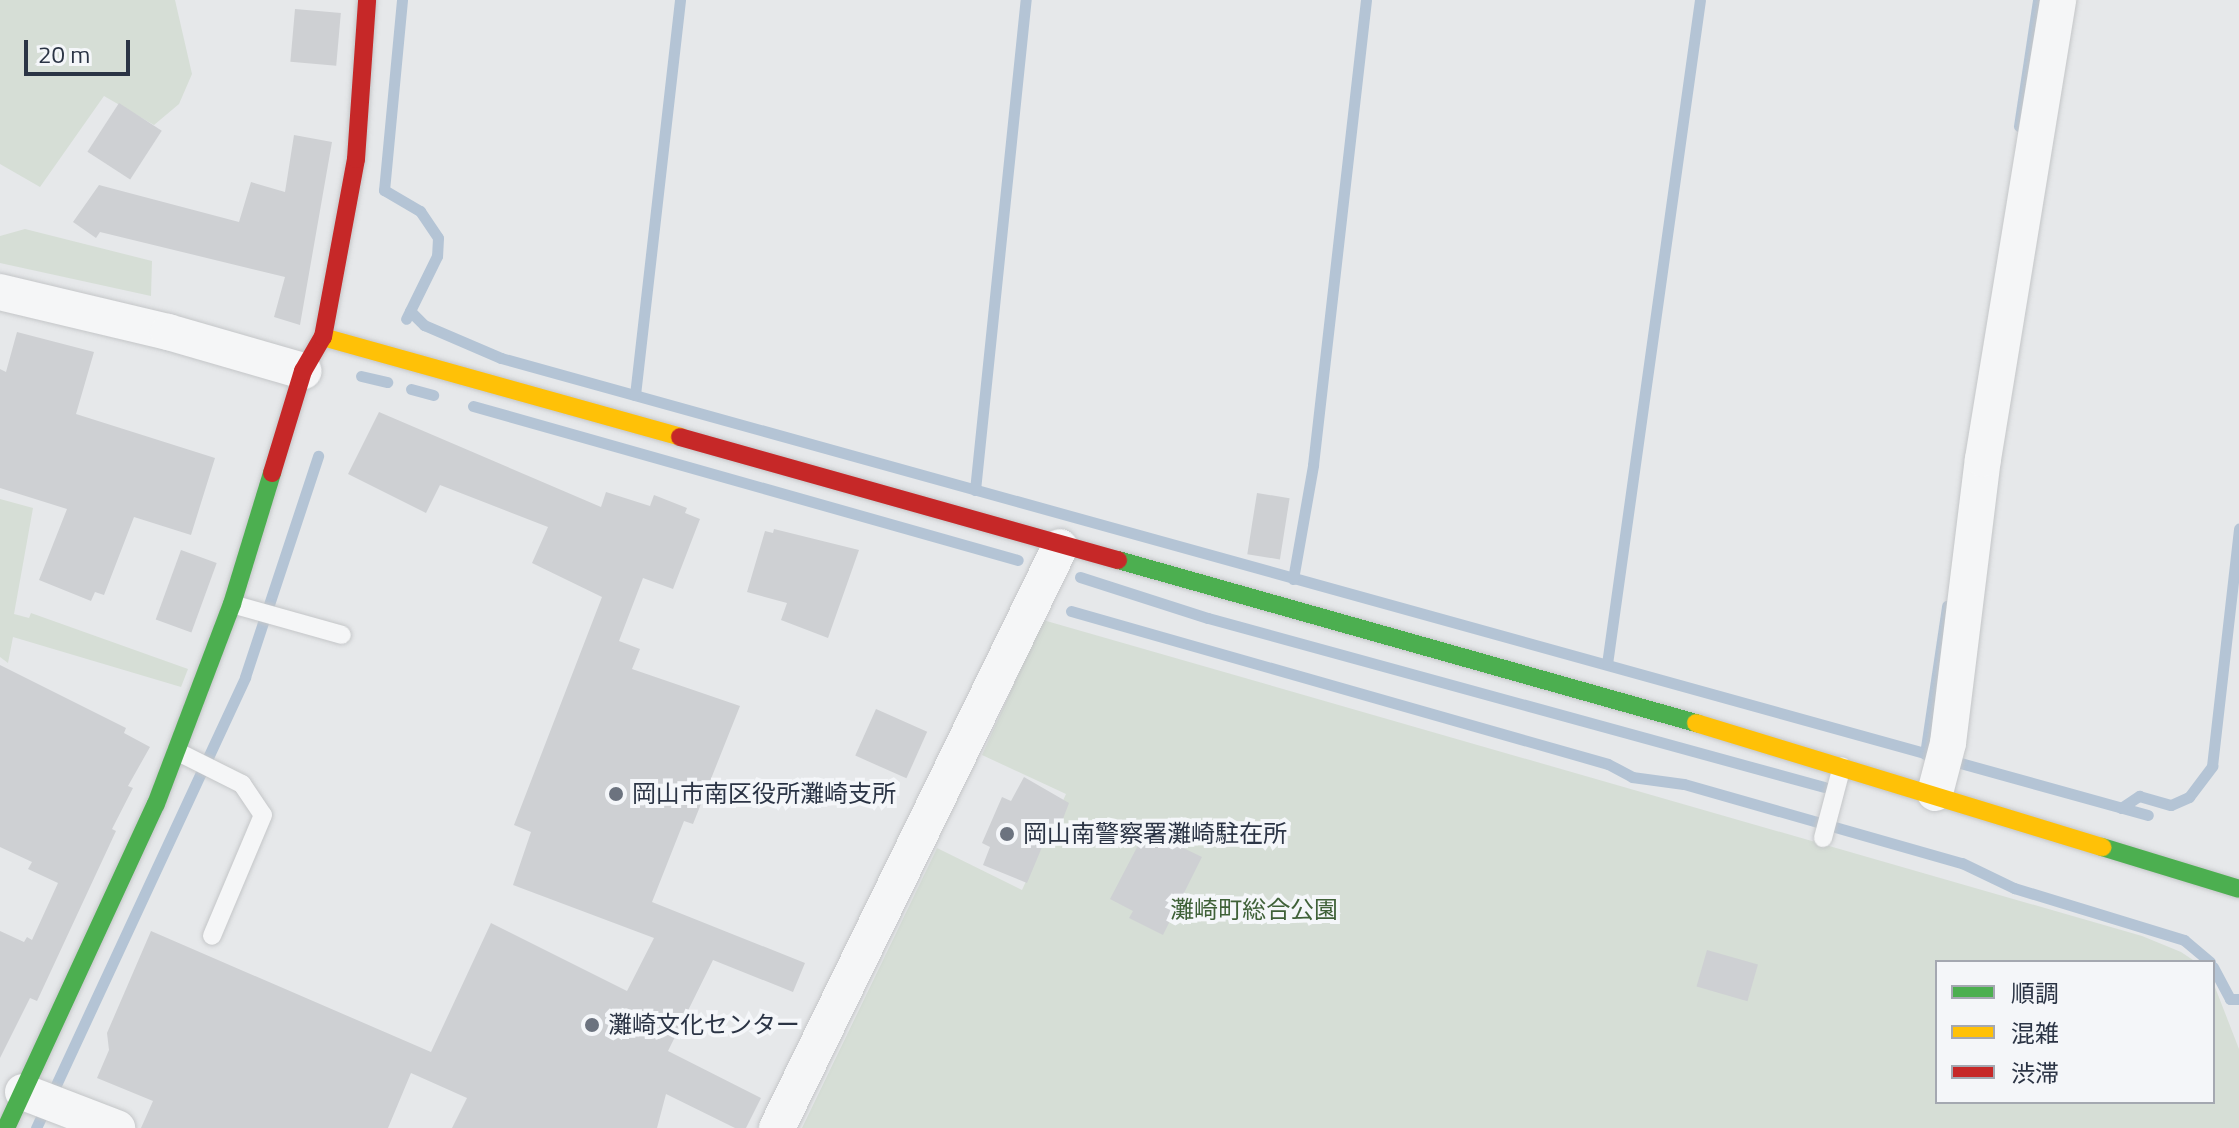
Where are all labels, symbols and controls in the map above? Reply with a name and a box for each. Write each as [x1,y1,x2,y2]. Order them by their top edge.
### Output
scale bar [28,24,134,74]
text: 20 m [38,36,90,72]
place label: 岡山市南区役所灘崎支所 [632,780,896,808]
marker: 岡山市南区役所灘崎支所 [607,785,625,803]
place label: 岡山南警察署灘崎駐在所 [1023,820,1287,848]
marker: 岡山南警察署灘崎駐在所 [998,825,1016,843]
park label: 灘崎町総合公園 [1170,896,1338,924]
legend [1935,960,2215,1104]
text: 順調 [2011,975,2059,1011]
place label: 灘崎文化センター [608,1011,800,1039]
text: 混雑 [2011,1015,2059,1051]
marker: 灘崎文化センター [583,1016,601,1034]
text: 渋滞 [2011,1055,2059,1091]

